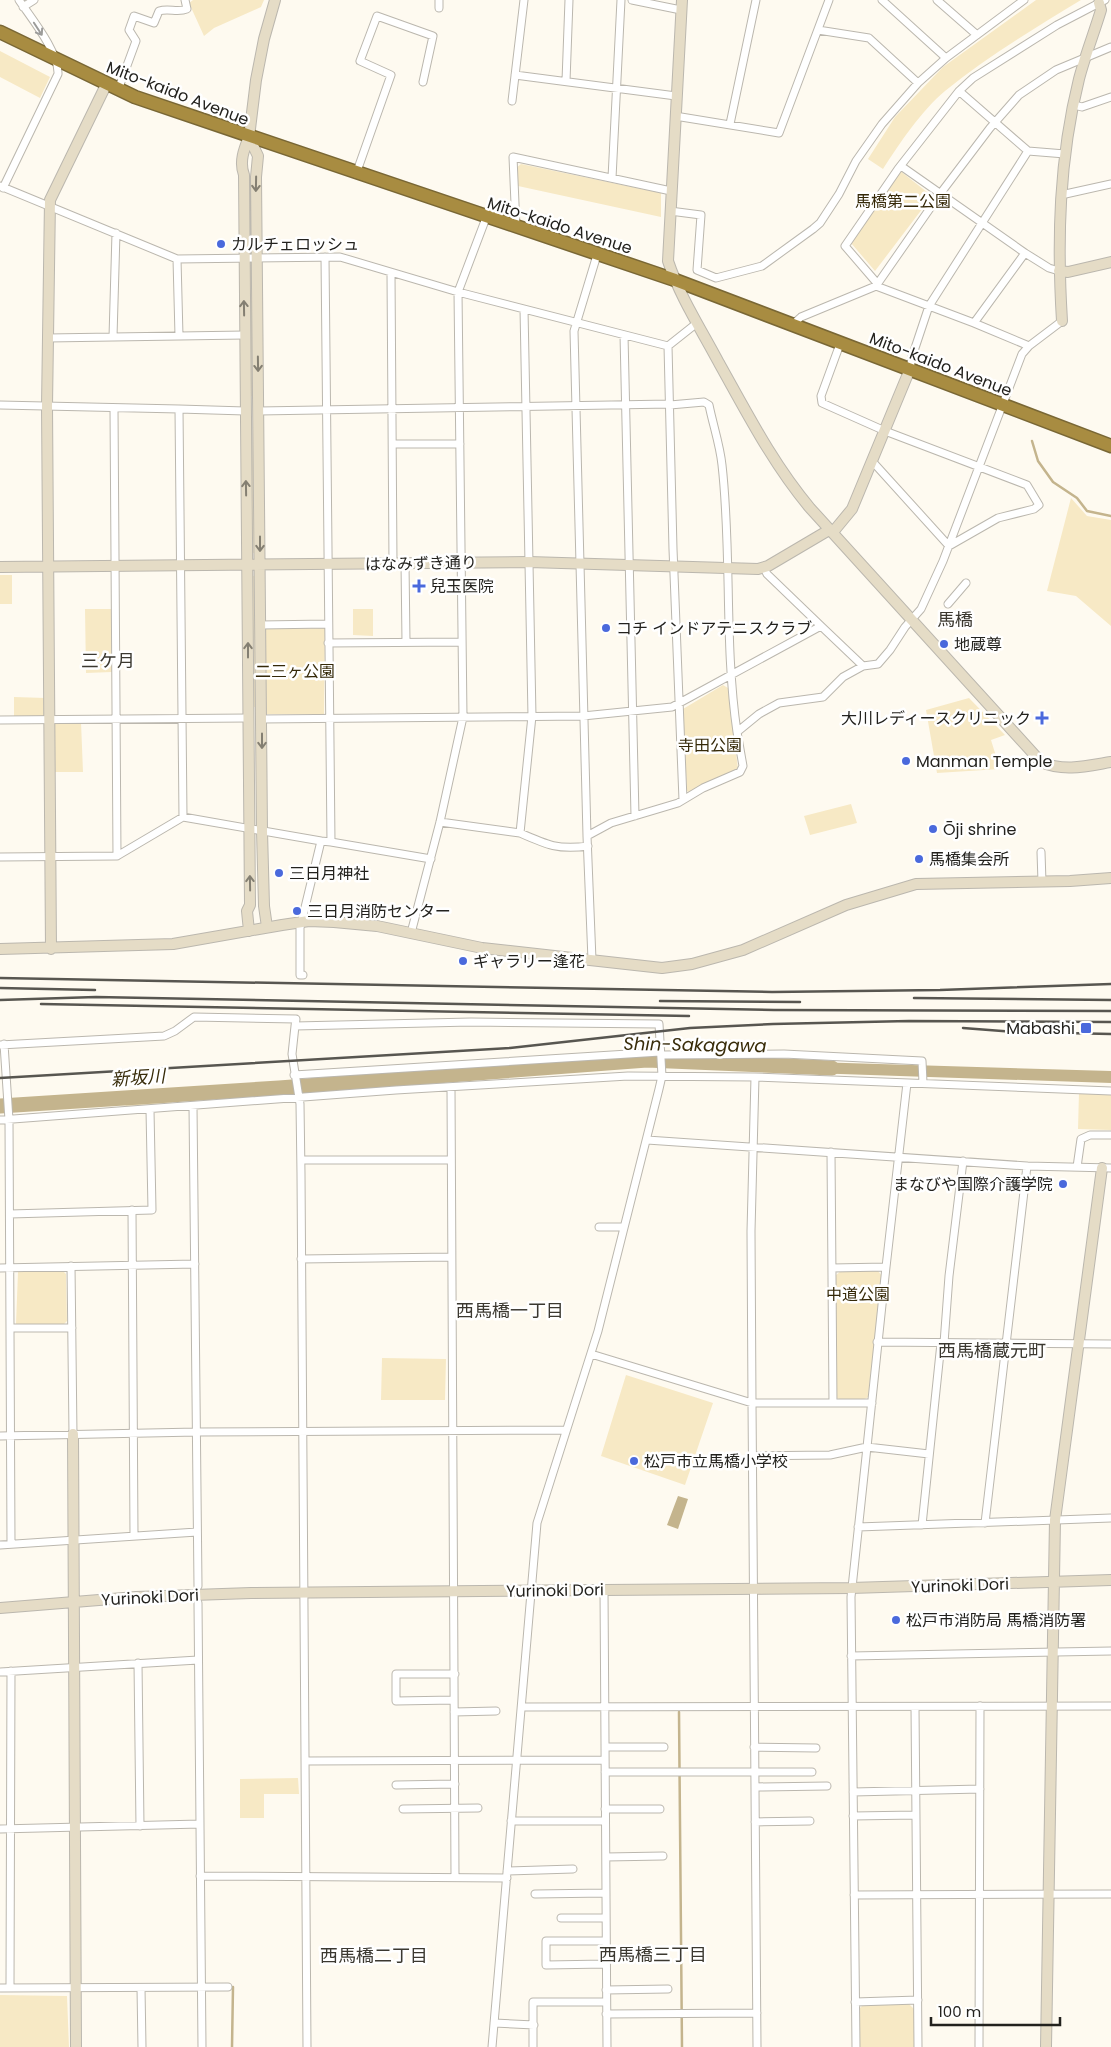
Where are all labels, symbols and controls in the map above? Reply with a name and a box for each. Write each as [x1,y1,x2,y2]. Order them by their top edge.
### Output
one-way arrow [33,22,43,36]
street label: Mito-kaido Avenue [103,56,252,131]
one-way arrow [252,176,261,192]
park label: 馬橋第二公園 [855,190,951,213]
street label: Mito-kaido Avenue [484,191,635,260]
place label: カルチェロッシュ [231,233,359,256]
marker: カルチェロッシュ [215,238,227,250]
one-way arrow [240,300,249,316]
street label: Mito-kaido Avenue [866,327,1015,402]
one-way arrow [253,356,263,372]
one-way arrow [241,480,251,496]
one-way arrow [255,536,265,552]
street label: はなみずき通り [365,551,477,576]
place label: 兒玉医院 [430,575,494,598]
marker: 兒玉医院 [412,579,426,593]
district label: 馬橋 [937,607,973,632]
place label: コチ インドアテニスクラブ [616,617,812,640]
marker: コチ インドアテニスクラブ [600,622,612,634]
place label: 地蔵尊 [954,633,1002,656]
marker: 地蔵尊 [938,638,950,650]
one-way arrow [243,642,253,658]
district label: 三ケ月 [81,648,135,673]
park label: 二三ヶ公園 [255,660,335,683]
place label: 大川レディースクリニック [841,707,1031,730]
marker: 大川レディースクリニック [1035,711,1049,725]
one-way arrow [257,733,266,749]
park label: 寺田公園 [678,734,742,757]
place label: Manman Temple [916,750,1052,773]
marker: Manman Temple [900,755,912,767]
place label: Ōji shrine [943,818,1016,841]
marker: Ōji shrine [927,823,939,835]
place label: 馬橋集会所 [929,848,1009,871]
marker: 馬橋集会所 [913,853,925,865]
place label: 三日月神社 [289,862,369,885]
marker: 三日月神社 [273,867,285,879]
one-way arrow [245,875,255,891]
place label: 三日月消防センター [307,900,451,923]
marker: 三日月消防センター [291,905,303,917]
place label: ギャラリー逢花 [473,950,585,973]
marker: ギャラリー逢花 [457,955,469,967]
place label: Mabashi [1006,1017,1075,1040]
marker: Mabashi [1079,1021,1093,1035]
water label: Shin-Sakagawa [623,1031,767,1058]
water label: 新坂川 [110,1063,168,1092]
place label: まなびや国際介護学院 [893,1173,1053,1196]
marker: まなびや国際介護学院 [1057,1178,1069,1190]
park label: 中道公園 [826,1283,890,1306]
district label: 西馬橋一丁目 [456,1298,564,1323]
district label: 西馬橋蔵元町 [938,1338,1046,1363]
place label: 松戸市立馬橋小学校 [644,1450,788,1473]
marker: 松戸市立馬橋小学校 [628,1455,640,1467]
street label: Yurinoki Dori [911,1572,1009,1599]
street label: Yurinoki Dori [506,1578,604,1603]
street label: Yurinoki Dori [101,1583,199,1612]
place label: 松戸市消防局 馬橋消防署 [906,1609,1086,1632]
marker: 松戸市消防局 馬橋消防署 [890,1614,902,1626]
district label: 西馬橋三丁目 [599,1942,707,1967]
district label: 西馬橋二丁目 [320,1943,428,1968]
scale bar [931,1994,1060,2026]
text: 100 m [938,2001,981,2022]

